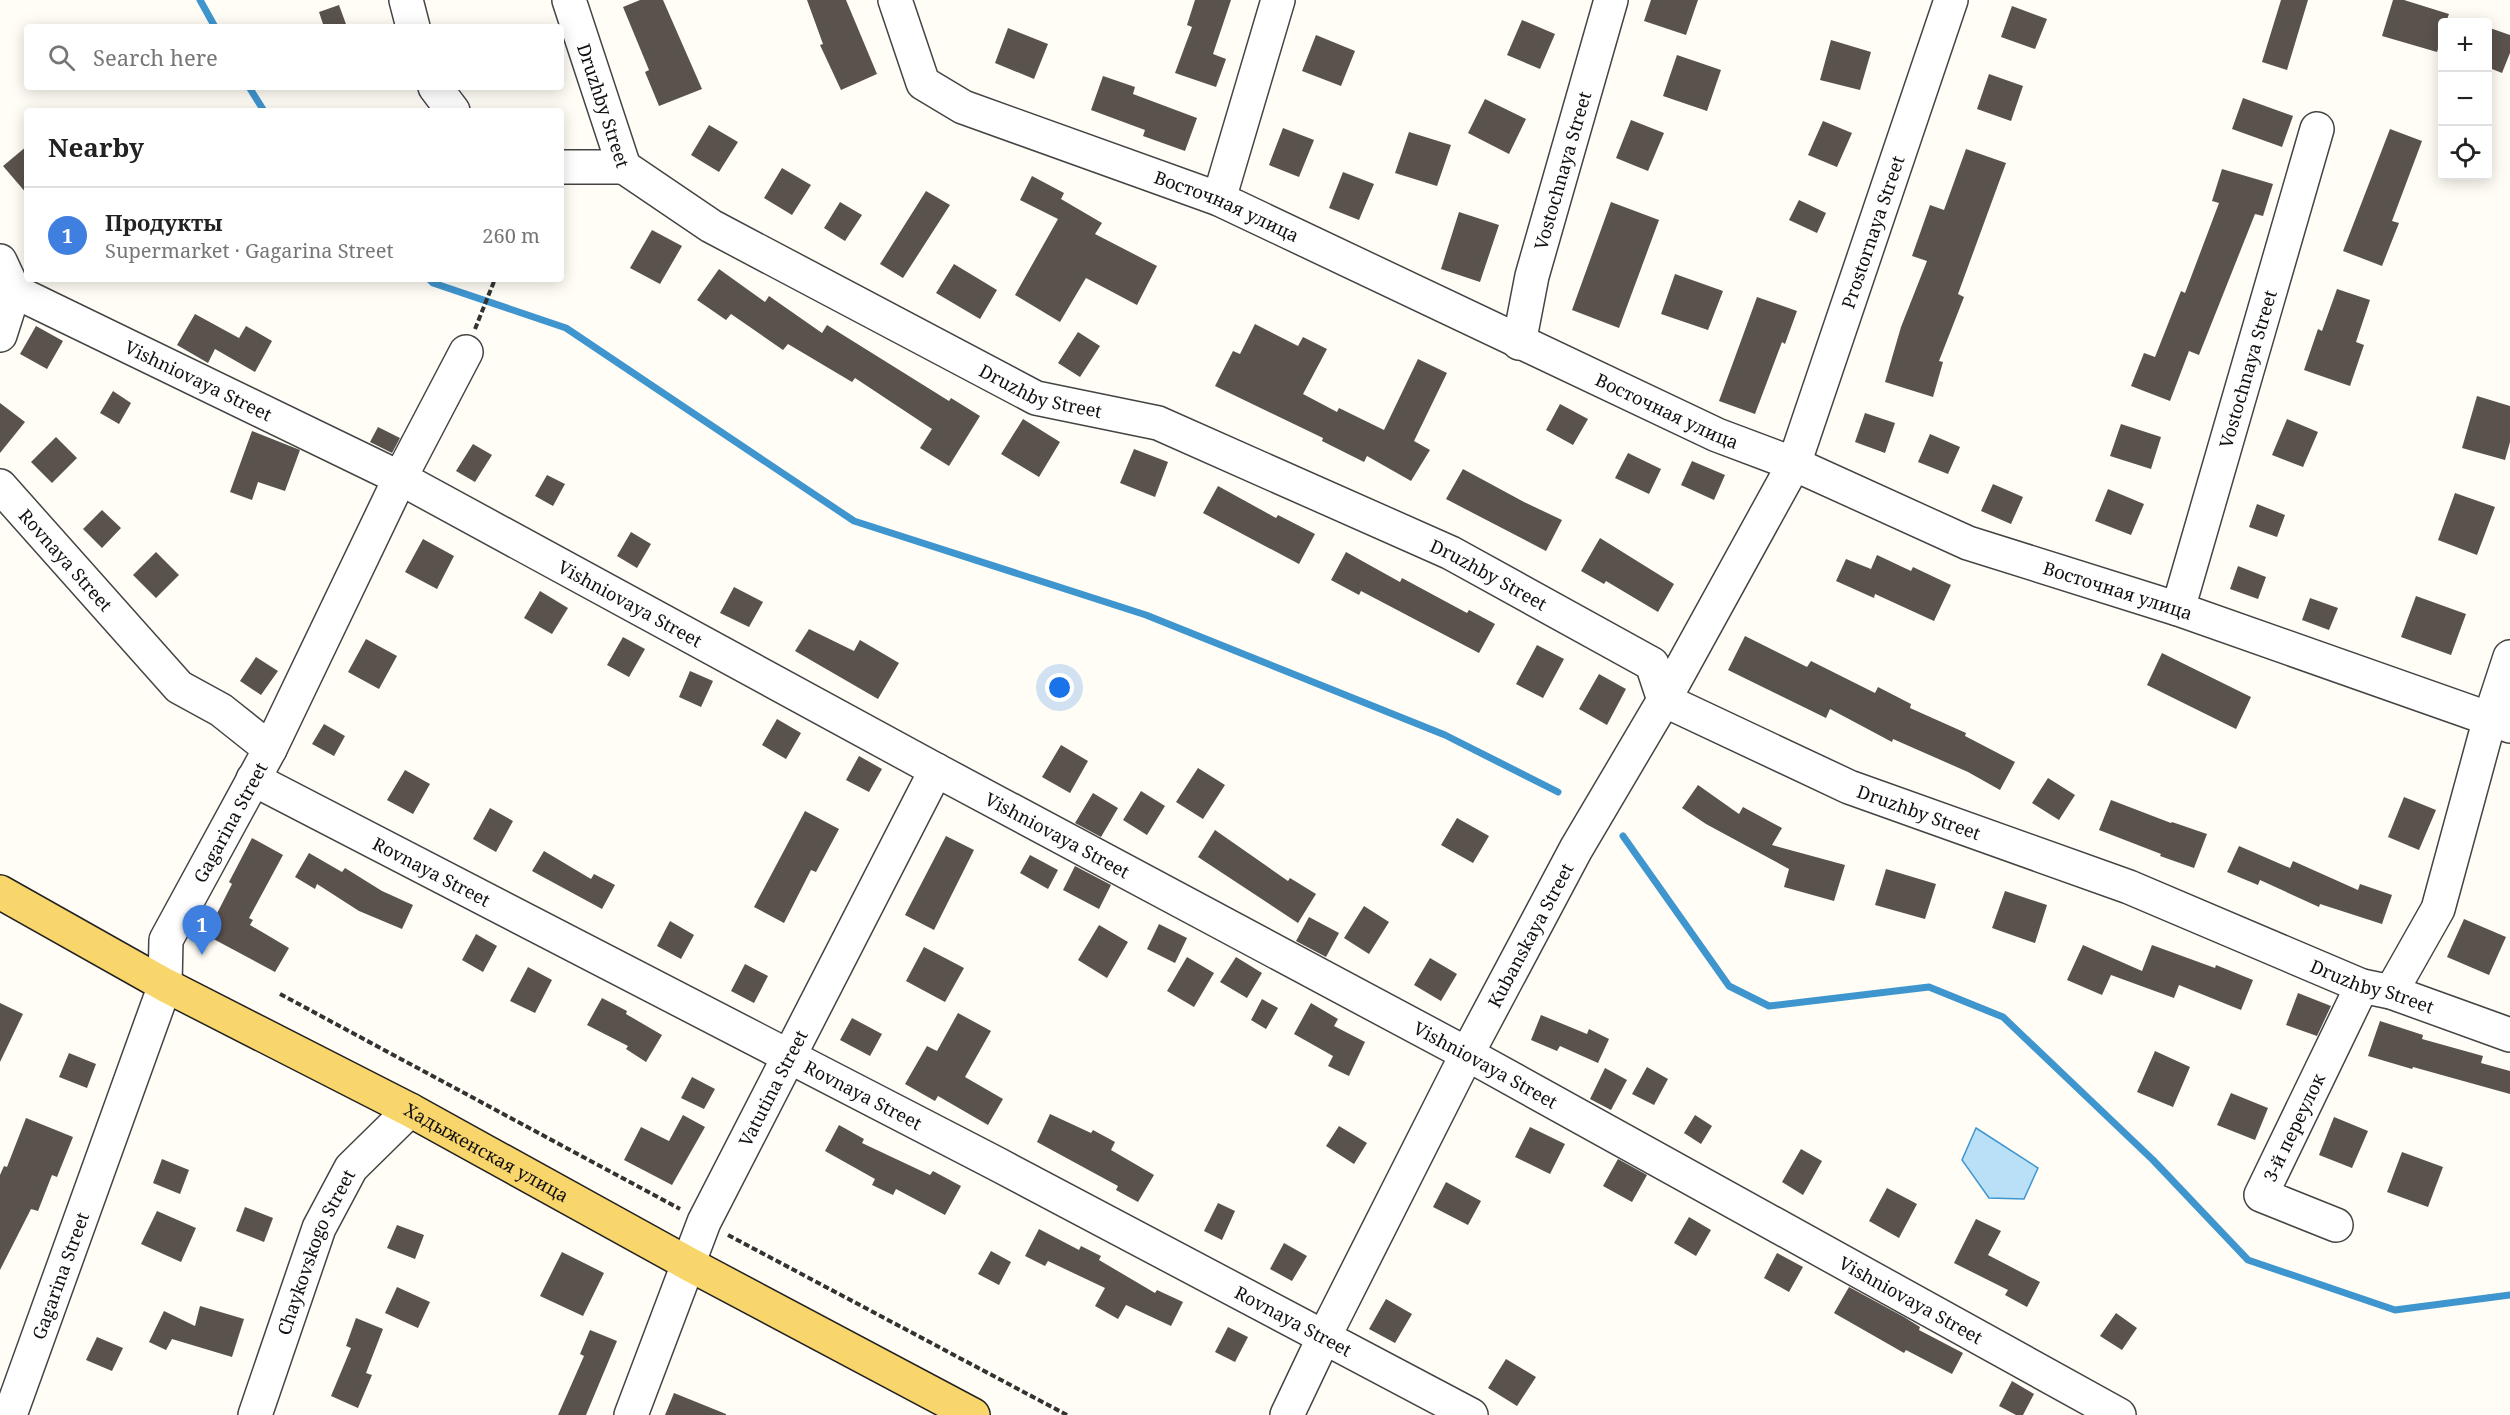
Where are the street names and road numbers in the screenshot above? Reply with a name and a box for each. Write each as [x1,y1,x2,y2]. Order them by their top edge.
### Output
street label: Druzhby Street [572,40,635,171]
street label: Vostochnaya Street [1528,89,1596,252]
street label: Prostornaya Street [1836,152,1909,311]
street label: Восточная улица [1151,165,1303,247]
street label: Vostochnaya Street [2213,287,2282,451]
street label: Vishniovaya Street [121,334,276,426]
street label: Druzhby Street [975,358,1104,423]
street label: Восточная улица [1592,367,1742,454]
street label: Rovnaya Street [14,504,118,616]
street label: Druzhby Street [1427,533,1551,616]
street label: Vishniovaya Street [554,554,706,652]
street label: Восточная улица [2040,555,2196,625]
street label: Gagarina Street [188,758,273,887]
street label: Druzhby Street [1854,779,1984,845]
street label: Vishniovaya Street [981,786,1134,883]
street label: Rovnaya Street [369,831,494,912]
street label: Kubanskaya Street [1482,859,1578,1012]
street label: Druzhby Street [2307,953,2437,1019]
street label: Vishniovaya Street [1409,1016,1562,1114]
street label: Vatutina Street [733,1026,813,1150]
street label: Rovnaya Street [800,1054,926,1135]
street label: 3-й переулок [2257,1069,2330,1185]
street label: Хадыженская улица [400,1097,573,1207]
street label: Chaykovskogo Street [271,1165,360,1338]
street label: Gagarina Street [26,1209,94,1343]
street label: Vishniovaya Street [1835,1250,1987,1349]
street label: Rovnaya Street [1231,1280,1356,1362]

